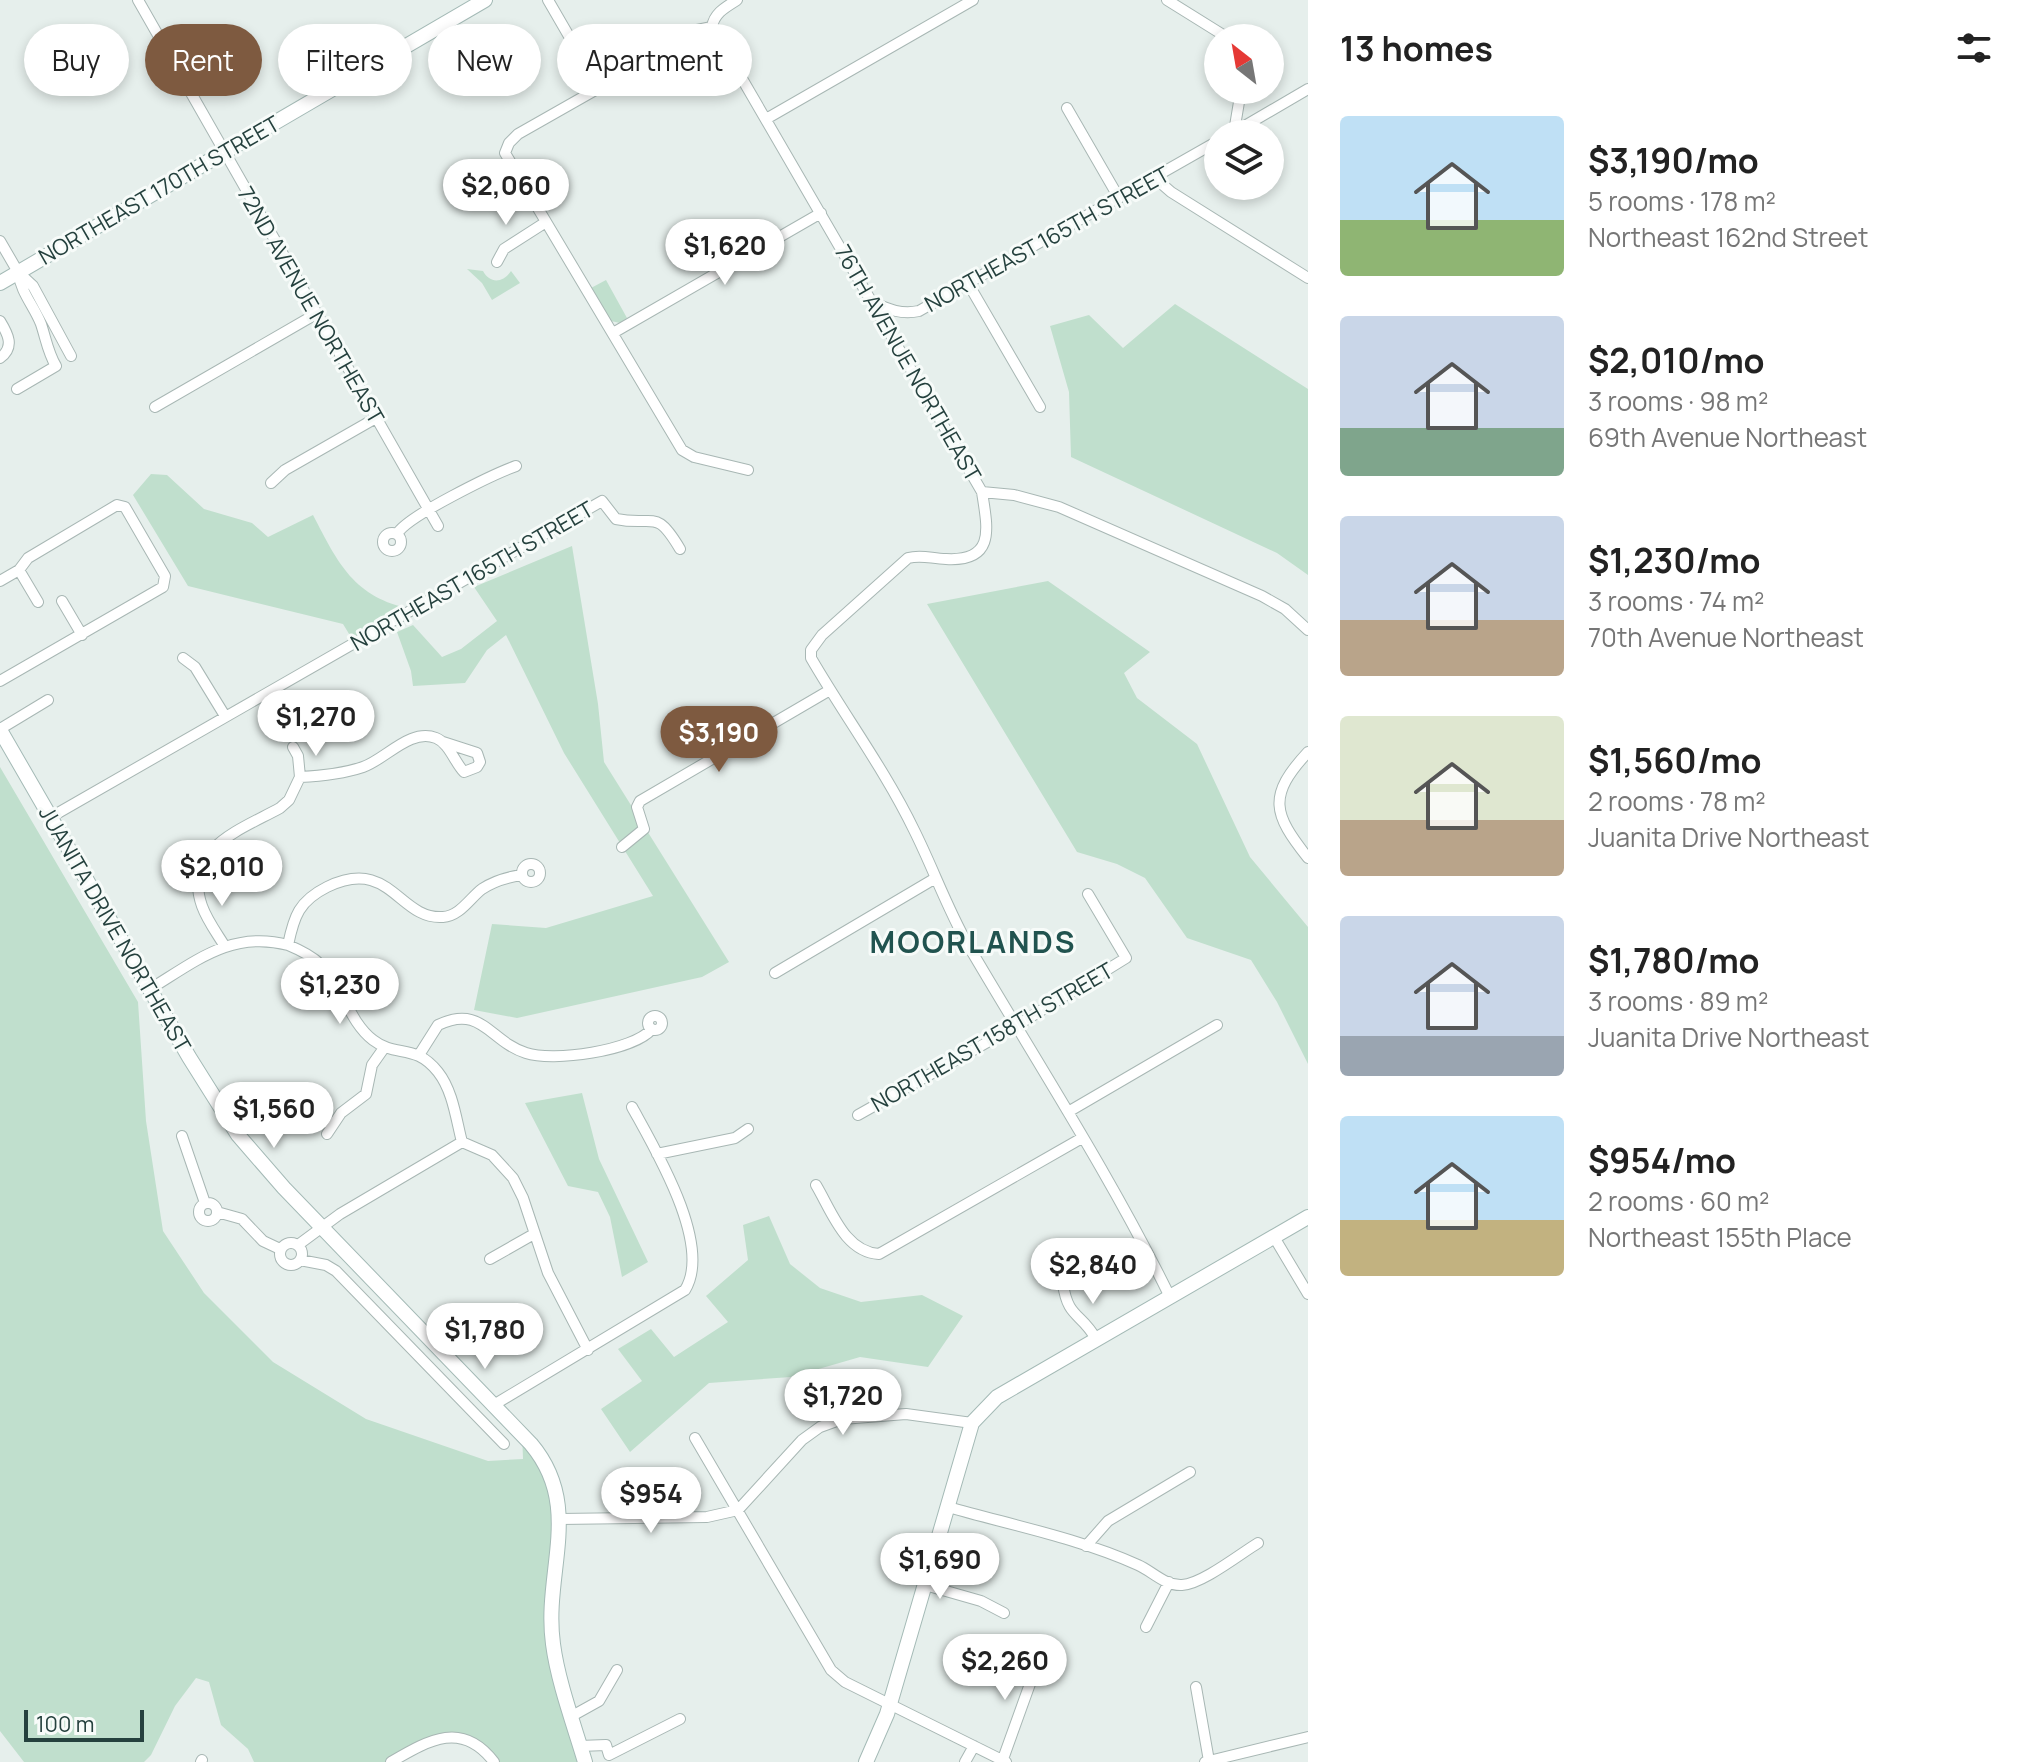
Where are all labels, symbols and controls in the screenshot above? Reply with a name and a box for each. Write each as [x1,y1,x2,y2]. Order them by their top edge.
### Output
chip: Buy [24,24,129,96]
chip: Rent [145,24,262,96]
chip: Filters [278,24,412,96]
chip: New [428,24,541,96]
chip: Apartment [557,24,752,96]
north arrow [1204,24,1284,104]
map controls [1204,24,1284,200]
text: 13 homes [1340,25,1493,71]
icon: filters [1952,26,1996,70]
street label: NORTHEAST 170TH STREET [33,109,285,271]
button: layers [1204,120,1284,200]
text: $3,190/mo [1588,137,1759,183]
icon: home [1404,148,1500,244]
pin: $2,060 [441,159,571,227]
street label: NORTHEAST 165TH STREET [919,159,1175,319]
text: $2,060 [461,167,551,203]
street label: 72ND AVENUE NORTHEAST [231,181,391,429]
text: 5 rooms · 178 m² [1588,183,1776,219]
pin: $1,620 [660,219,790,287]
text: Northeast 162nd Street [1588,219,1868,255]
text: $1,620 [683,227,767,263]
street label: 76TH AVENUE NORTHEAST [828,239,988,487]
text: $2,010/mo [1588,337,1765,383]
icon: home [1404,348,1500,444]
text: 3 rooms · 98 m² [1588,383,1768,419]
text: 69th Avenue Northeast [1588,419,1867,455]
street label: NORTHEAST 165TH STREET [345,494,599,658]
text: $1,230/mo [1588,537,1761,583]
icon: home [1404,548,1500,644]
text: 3 rooms · 74 m² [1588,583,1764,619]
text: 70th Avenue Northeast [1588,619,1864,655]
pin: $1,270 [251,690,381,758]
text: $1,270 [275,698,357,734]
pin: $3,190 [654,706,784,774]
text: $3,190 [679,714,759,750]
text: $1,560/mo [1588,737,1762,783]
icon: home [1404,748,1500,844]
text: 2 rooms · 78 m² [1588,783,1766,819]
street label: JUANITA DRIVE NORTHEAST [32,800,198,1058]
text: Juanita Drive Northeast [1588,819,1869,855]
pin: $2,010 [157,840,287,908]
text: $2,010 [179,848,265,884]
district label: MOORLANDS [870,921,1076,962]
text: $1,780/mo [1588,937,1760,983]
icon: home [1404,948,1500,1044]
street label: NORTHEAST 158TH STREET [865,955,1119,1119]
pin: $1,230 [275,958,405,1026]
text: $1,230 [299,966,381,1002]
text: 3 rooms · 89 m² [1588,983,1768,1019]
text: Juanita Drive Northeast [1588,1019,1869,1055]
pin: $1,560 [209,1082,339,1150]
text: $1,560 [232,1090,316,1126]
text: $954/mo [1588,1137,1736,1183]
icon: home [1404,1148,1500,1244]
text: 2 rooms · 60 m² [1588,1183,1770,1219]
text: Northeast 155th Place [1588,1219,1852,1255]
pin: $2,840 [1028,1238,1158,1306]
text: $2,840 [1049,1246,1137,1282]
pin: $1,780 [420,1303,550,1371]
text: $1,780 [444,1311,526,1347]
pin: $1,720 [778,1369,908,1437]
text: $1,720 [802,1377,884,1413]
pin: $954 [604,1467,698,1535]
text: $954 [619,1475,683,1511]
pin: $1,690 [875,1533,1005,1601]
text: $1,690 [898,1541,982,1577]
pin: $2,260 [940,1634,1070,1702]
text: $2,260 [961,1642,1049,1678]
scale bar [24,1706,144,1742]
text: 100 m [36,1709,94,1739]

